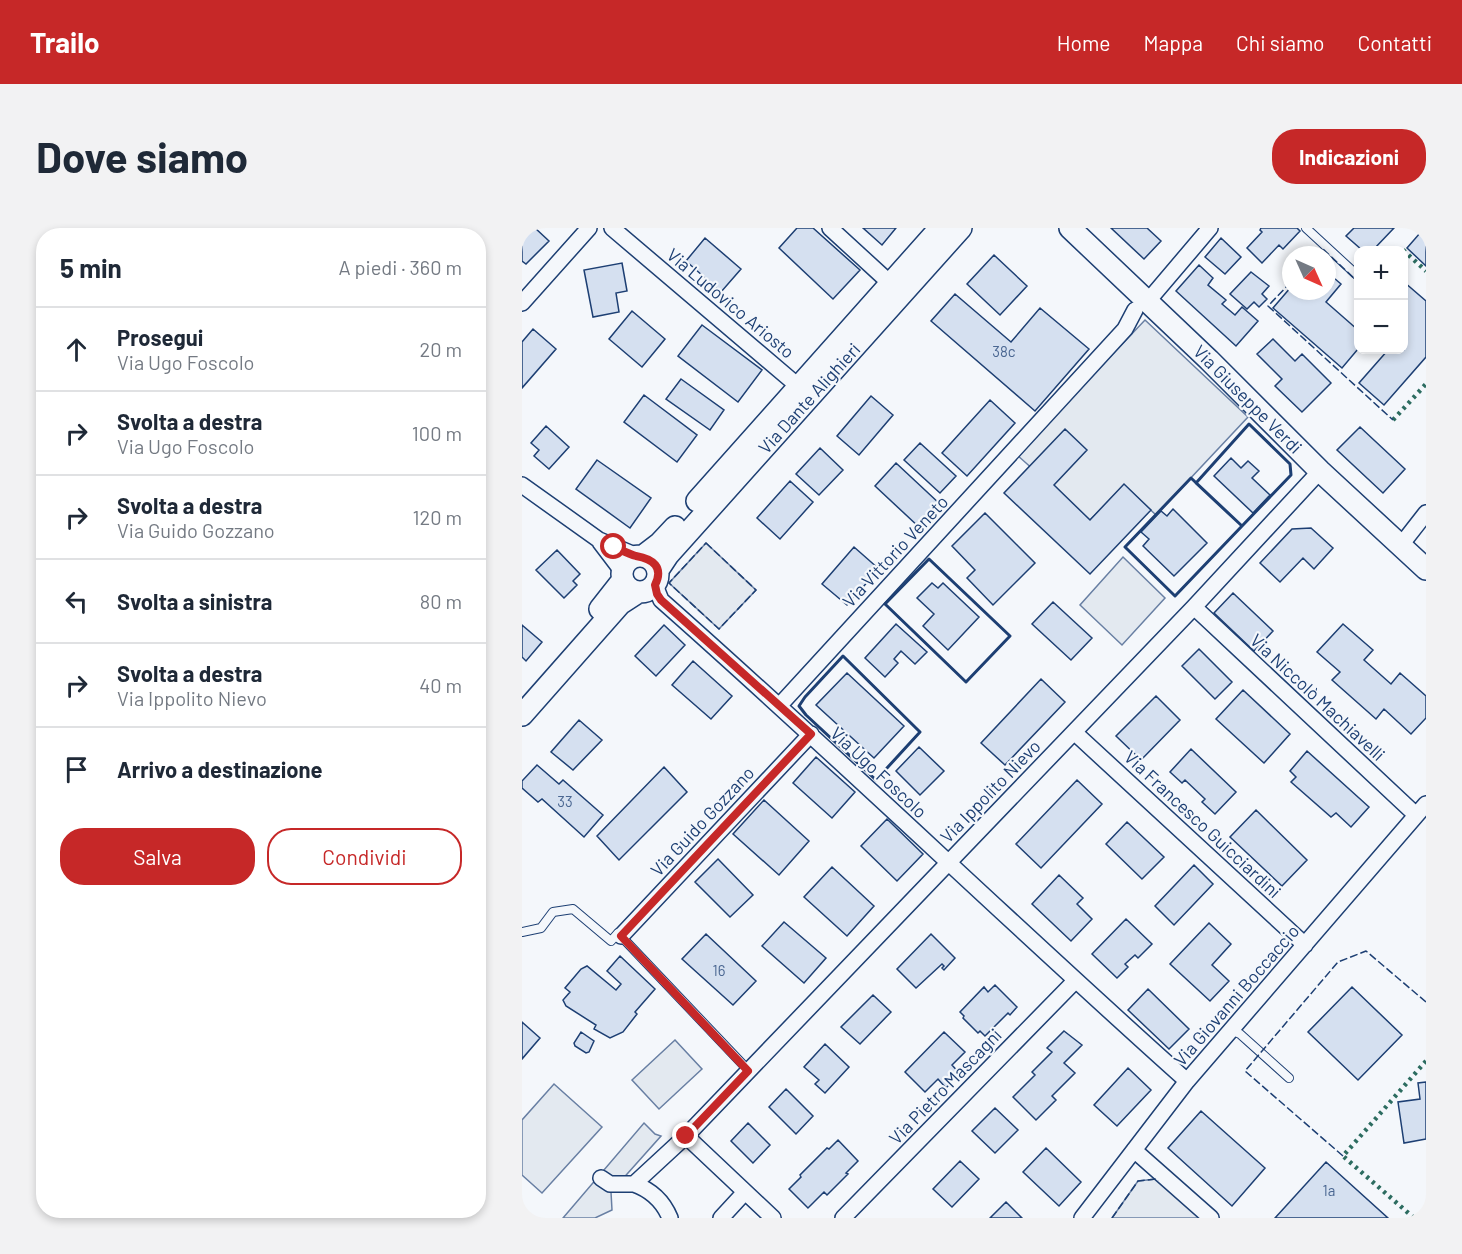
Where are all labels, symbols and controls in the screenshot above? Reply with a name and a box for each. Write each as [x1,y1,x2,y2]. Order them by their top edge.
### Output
text: Trailo [30,25,100,59]
text: Home [1057,30,1110,55]
text: Mappa [1143,30,1203,55]
text: Chi siamo [1236,30,1325,55]
text: Contatti [1358,30,1432,55]
button: Indicazioni [1272,129,1426,184]
text: Dove siamo [36,131,248,181]
street label: Via Ludovico Ariosto [663,243,799,363]
north arrow [1282,246,1336,300]
map controls [1354,246,1408,354]
button: + [1354,246,1408,300]
text: 5 min [60,252,122,283]
text: A piedi · 360 m [338,255,462,279]
button: − [1354,300,1408,354]
text: Prosegui [117,324,203,350]
icon: ahead [60,333,93,366]
text: 20 m [419,337,462,361]
street label: Via Dante Alighieri [753,338,865,458]
street label: Via Giuseppe Verdi [1189,340,1307,458]
house number: 38c [992,342,1016,360]
text: Via Ugo Foscolo [117,350,254,374]
text: Svolta a destra [117,408,262,434]
icon: right [60,417,93,450]
text: 100 m [412,421,462,445]
text: Via Ugo Foscolo [117,434,254,458]
street label: Via Vittorio Veneto [838,491,952,611]
text: Svolta a destra [117,492,262,518]
icon: right [60,501,93,534]
text: 120 m [412,505,462,529]
text: Via Guido Gozzano [117,518,275,542]
route start [600,533,626,559]
icon: left [60,585,93,618]
text: Svolta a sinistra [117,588,272,614]
text: 80 m [420,589,462,613]
street label: Via Niccolò Machiavelli [1246,629,1390,765]
text: Svolta a destra [117,660,262,686]
icon: right [60,669,93,702]
text: 40 m [419,673,462,697]
text: Via Ippolito Nievo [117,686,267,710]
street label: Via Ugo Foscolo [826,722,932,822]
street label: Via Ippolito Nievo [935,735,1045,847]
street label: Via Francesco Guicciardini [1120,746,1286,902]
icon: arrive [60,753,93,786]
text: Arrivo a destinazione [117,756,323,782]
street label: Via Guido Gozzano [646,762,758,880]
house number: 33 [557,792,573,810]
button: Salva [60,828,255,885]
button: Condividi [267,828,462,885]
street label: Via Giovanni Boccaccio [1169,920,1303,1070]
house number: 16 [713,961,725,979]
street label: Via Pietro Mascagni [884,1024,1006,1148]
route end [672,1122,698,1148]
house number: 1a [1323,1181,1335,1199]

